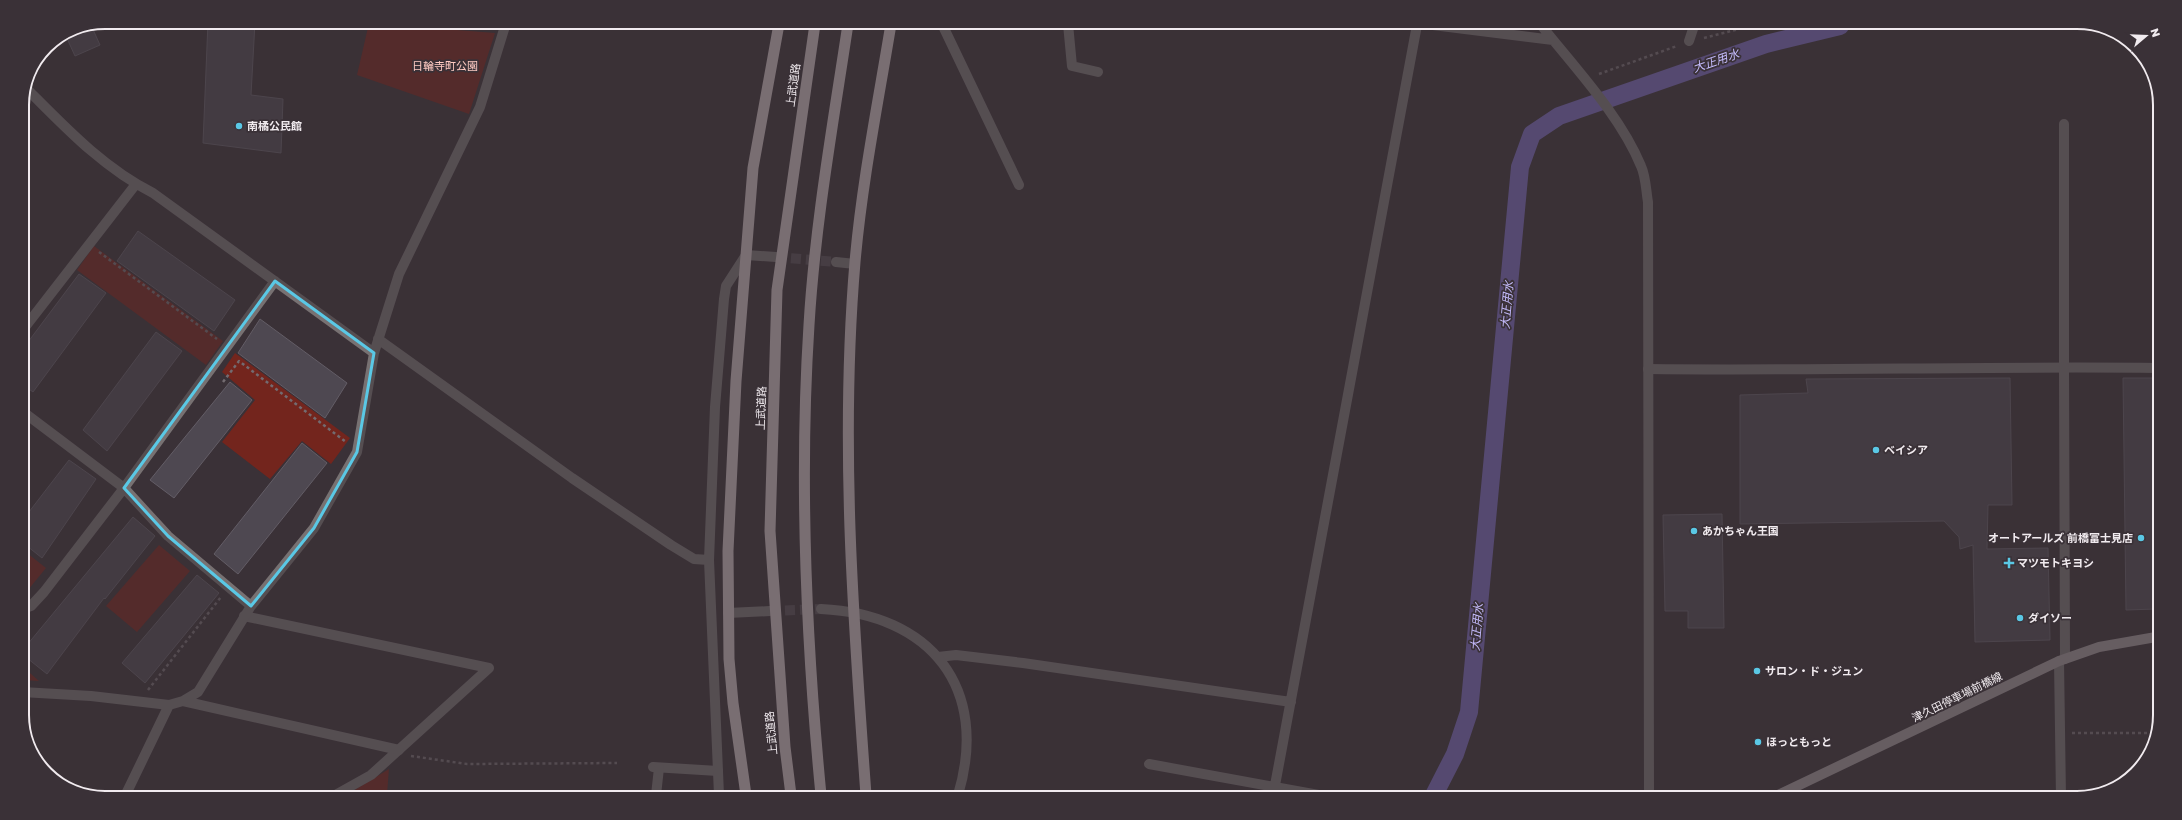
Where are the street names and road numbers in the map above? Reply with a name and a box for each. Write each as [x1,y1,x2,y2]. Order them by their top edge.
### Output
street label: 上武道路 [783,62,802,108]
street label: 上武道路 [753,386,768,430]
street label: 津久田停車場前橋線 [1909,669,2004,724]
street label: 上武道路 [762,711,779,756]

